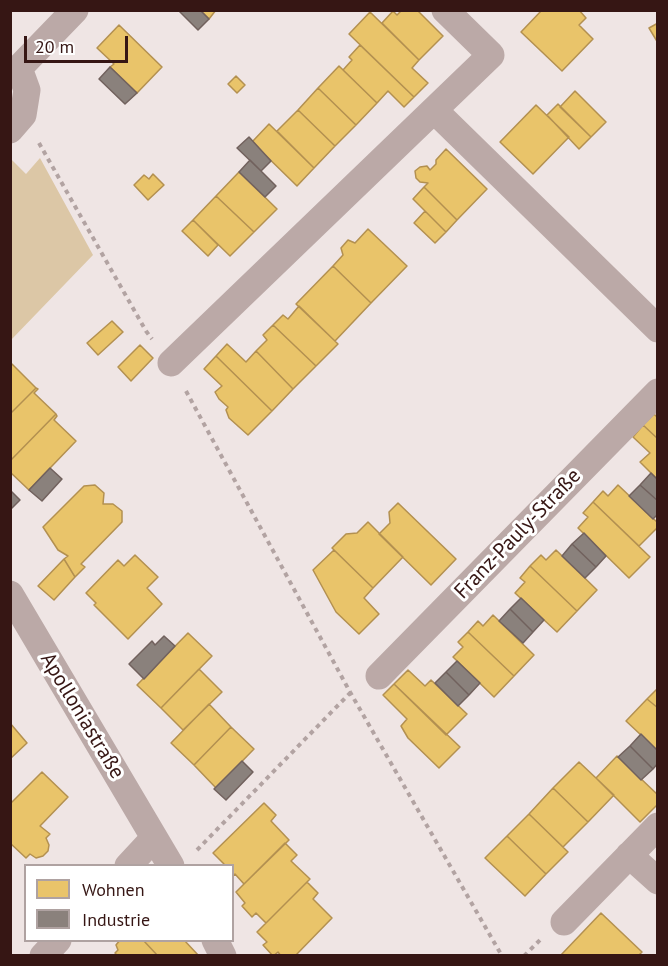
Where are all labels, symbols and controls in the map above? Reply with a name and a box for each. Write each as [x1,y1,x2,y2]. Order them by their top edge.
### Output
scale bar [27,24,130,62]
text: 20 m [35,35,74,58]
street label: Franz-Pauly-Straße [449,464,587,604]
street label: Apolloniastraße [34,648,130,784]
legend [24,864,234,942]
text: Wohnen [82,878,144,901]
text: Industrie [82,908,150,931]

